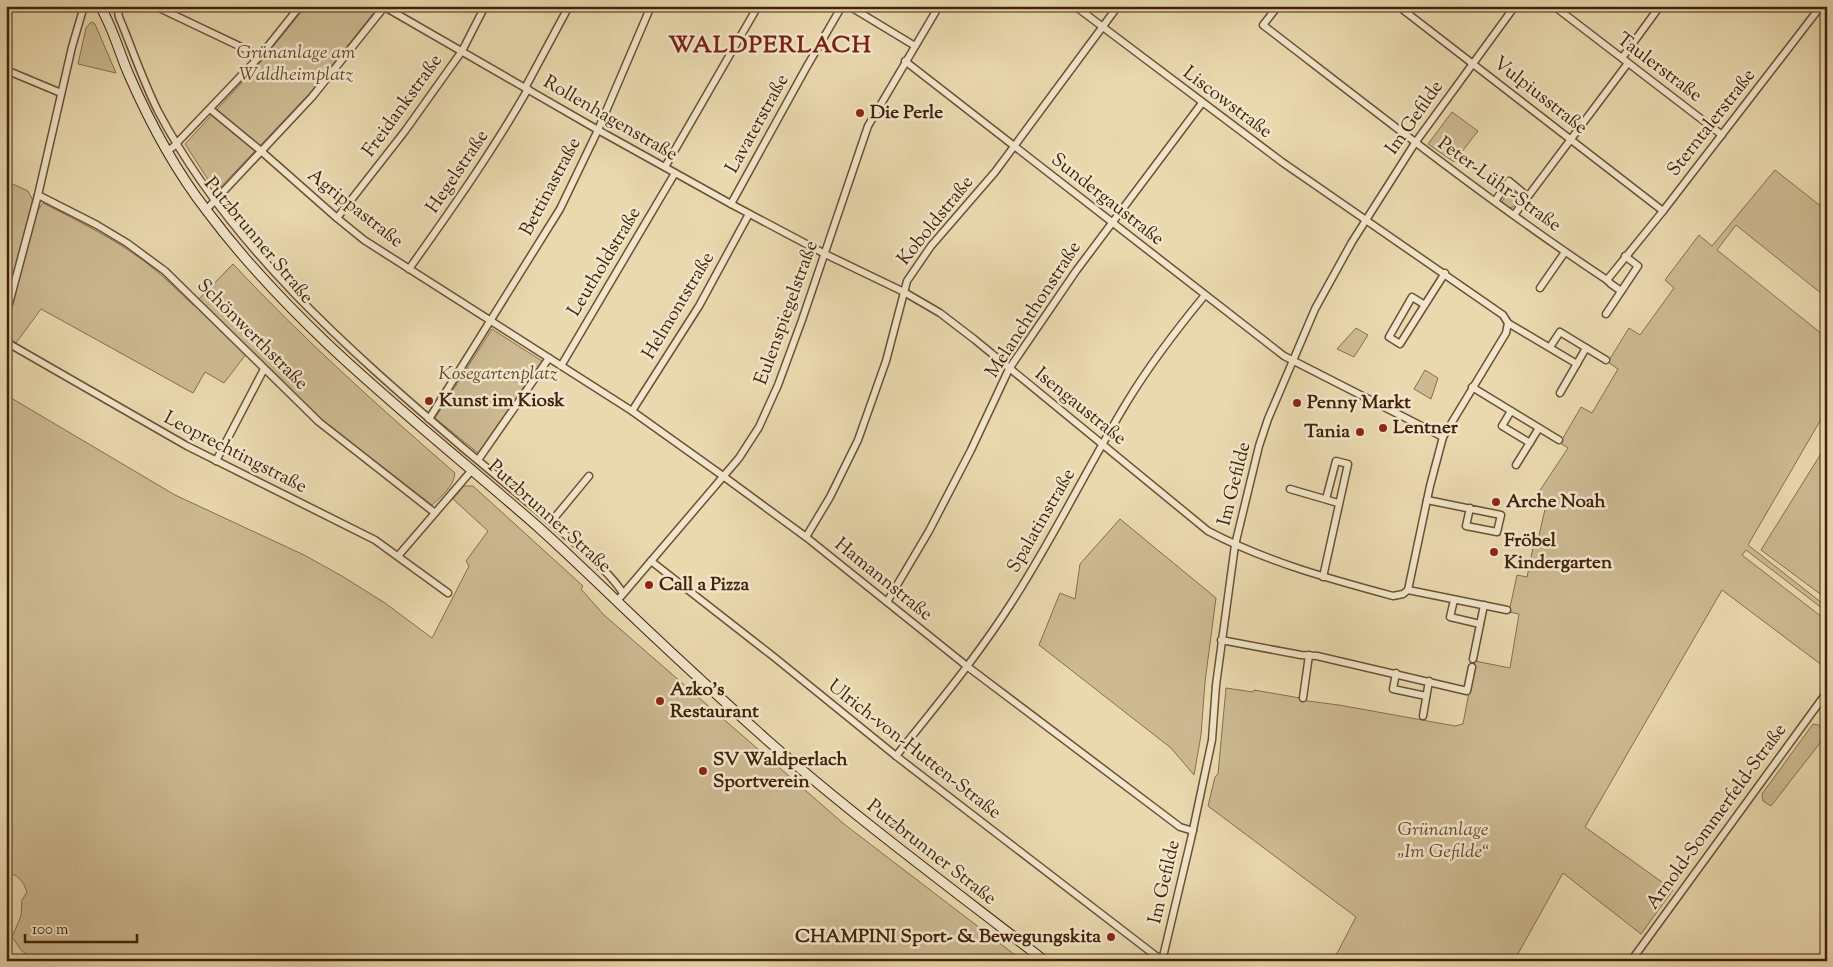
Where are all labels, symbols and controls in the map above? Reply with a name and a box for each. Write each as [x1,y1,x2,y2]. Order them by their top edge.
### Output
street label: Taulerstraße [1611,27,1708,109]
district label: WALDPERLACH [668,29,872,63]
park label: Grünanlage am Waldheimplatz [236,40,356,89]
street label: Freidankstraße [356,49,450,163]
street label: Vulpiusstraße [1487,51,1593,142]
street label: Liscowstraße [1177,60,1277,146]
street label: Sterntalerstraße [1661,63,1763,182]
street label: Rollenhagenstraße [538,69,682,169]
street label: Lavaterstraße [720,69,796,178]
street label: Im Gefilde [1380,75,1451,161]
place label: Die Perle [870,100,943,127]
marker: Die Perle [854,107,866,119]
street label: Hegelstraße [420,125,496,219]
street label: Peter-Lühr-Straße [1432,131,1567,239]
street label: Bettinastraße [514,133,588,241]
street label: Sundergaustraße [1045,147,1170,253]
street label: Agrippastraße [301,163,409,255]
street label: Koboldstraße [891,170,981,272]
street label: Putzbrunner Straße [197,172,319,310]
street label: Leutholdstraße [562,202,648,322]
street label: Melanchthonstraße [980,236,1089,384]
street label: Eulenspiegelstraße [748,237,826,389]
street label: Helmontstraße [636,247,722,365]
street label: Schönwerthstraße [190,273,314,397]
park label: Kosegartenplatz [438,361,558,388]
street label: Isengaustraße [1028,362,1132,453]
place label: Kunst im Kiosk [439,388,565,415]
place label: Penny Markt [1307,390,1411,417]
marker: Kunst im Kiosk [423,395,435,407]
marker: Penny Markt [1291,397,1303,409]
street label: Leoprechtingstraße [159,405,311,501]
place label: Lentner [1393,415,1459,442]
place label: Tania [1304,419,1350,446]
marker: Lentner [1377,422,1389,434]
marker: Tania [1354,426,1366,438]
street label: Im Gefilde [1212,439,1258,529]
street label: Putzbrunner Straße [481,454,617,580]
street label: Spalatinstraße [1001,464,1083,578]
place label: Arche Noah [1506,489,1607,516]
marker: Arche Noah [1490,496,1502,508]
place label: Fröbel Kindergarten [1504,528,1613,577]
street label: Hamannstraße [828,532,938,628]
marker: Fröbel Kindergarten [1488,546,1500,558]
place label: Call a Pizza [659,572,749,599]
marker: Call a Pizza [643,579,655,591]
street label: Ulrich-von-Hutten-Straße [822,674,1007,826]
place label: Azko's Restaurant [670,677,759,726]
marker: Azko's Restaurant [654,695,666,707]
street label: Arnold-Sommerfeld-Straße [1640,718,1794,916]
place label: SV Waldperlach Sportverein [713,747,849,796]
marker: SV Waldperlach Sportverein [697,765,709,777]
street label: Putzbrunner Straße [860,794,1002,912]
park label: Grünanlage „Im Gefilde“ [1397,817,1489,866]
street label: Im Gefilde [1142,837,1188,927]
scale bar [25,912,138,944]
text: 100 m [32,920,69,941]
place label: CHAMPINI Sport- & Bewegungskita [795,924,1101,951]
marker: CHAMPINI Sport- & Bewegungskita [1105,931,1117,943]

